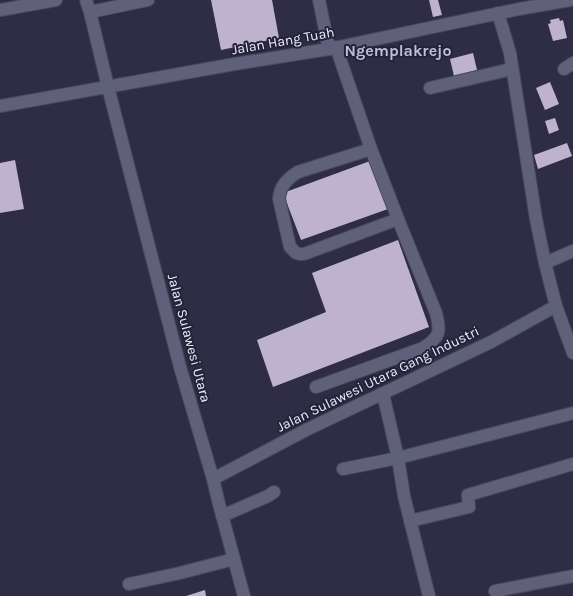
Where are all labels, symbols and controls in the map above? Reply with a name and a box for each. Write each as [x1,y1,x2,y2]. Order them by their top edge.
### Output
street label: Jalan Hang Tuah [230,24,336,58]
district label: Ngemplakrejo [344,41,452,60]
street label: Jalan Sulawesi Utara [164,272,214,404]
street label: Jalan Sulawesi Utara Gang Industri [274,322,482,436]

